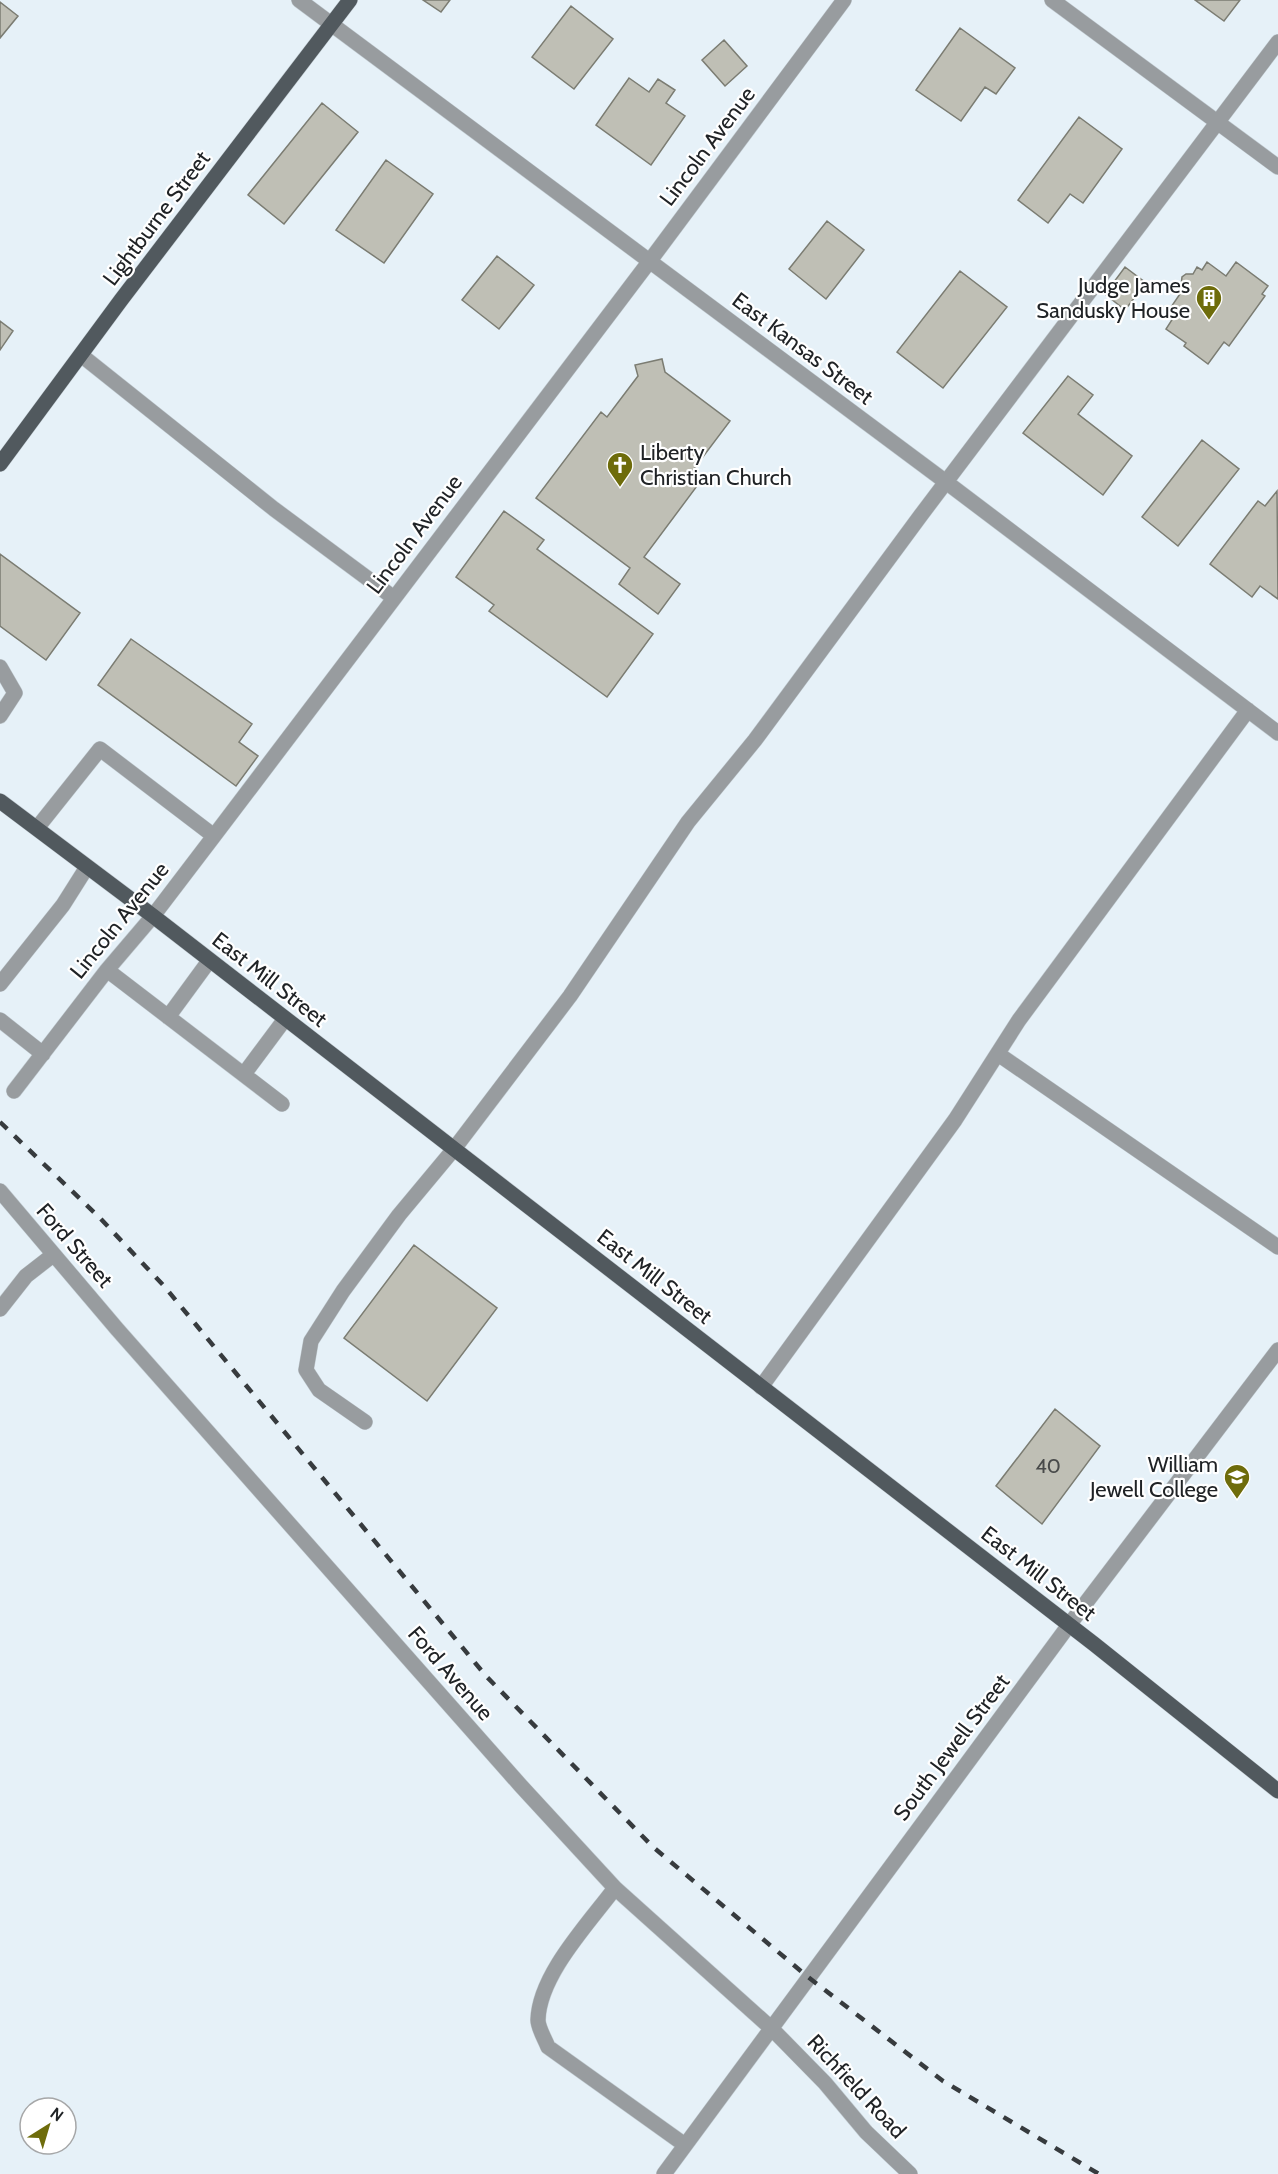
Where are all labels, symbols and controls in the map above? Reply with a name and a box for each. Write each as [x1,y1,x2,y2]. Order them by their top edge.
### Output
street label: Lincoln Avenue [654,81,761,211]
street label: Lightburne Street [97,145,216,291]
place label: Judge James Sandusky House [1036,272,1190,324]
building icon: Judge James Sandusky House [1194,283,1224,321]
street label: East Kansas Street [727,287,879,411]
place label: Liberty Christian Church [640,439,792,491]
church icon: Liberty Christian Church [605,450,635,488]
street label: Lincoln Avenue [361,469,468,599]
street label: Lincoln Avenue [64,857,175,984]
street label: East Mill Street [207,926,333,1033]
street label: Ford Street [31,1198,119,1293]
street label: East Mill Street [592,1223,718,1330]
place label: William Jewell College [1089,1451,1218,1503]
house number: 40 [1035,1454,1061,1478]
school or university icon: William Jewell College [1222,1462,1252,1500]
street label: East Mill Street [976,1520,1102,1627]
street label: Ford Avenue [402,1621,499,1726]
street label: South Jewell Street [888,1668,1016,1826]
street label: Richfield Road [801,2029,912,2144]
north arrow [18,2096,78,2156]
text: N [46,2103,67,2125]

